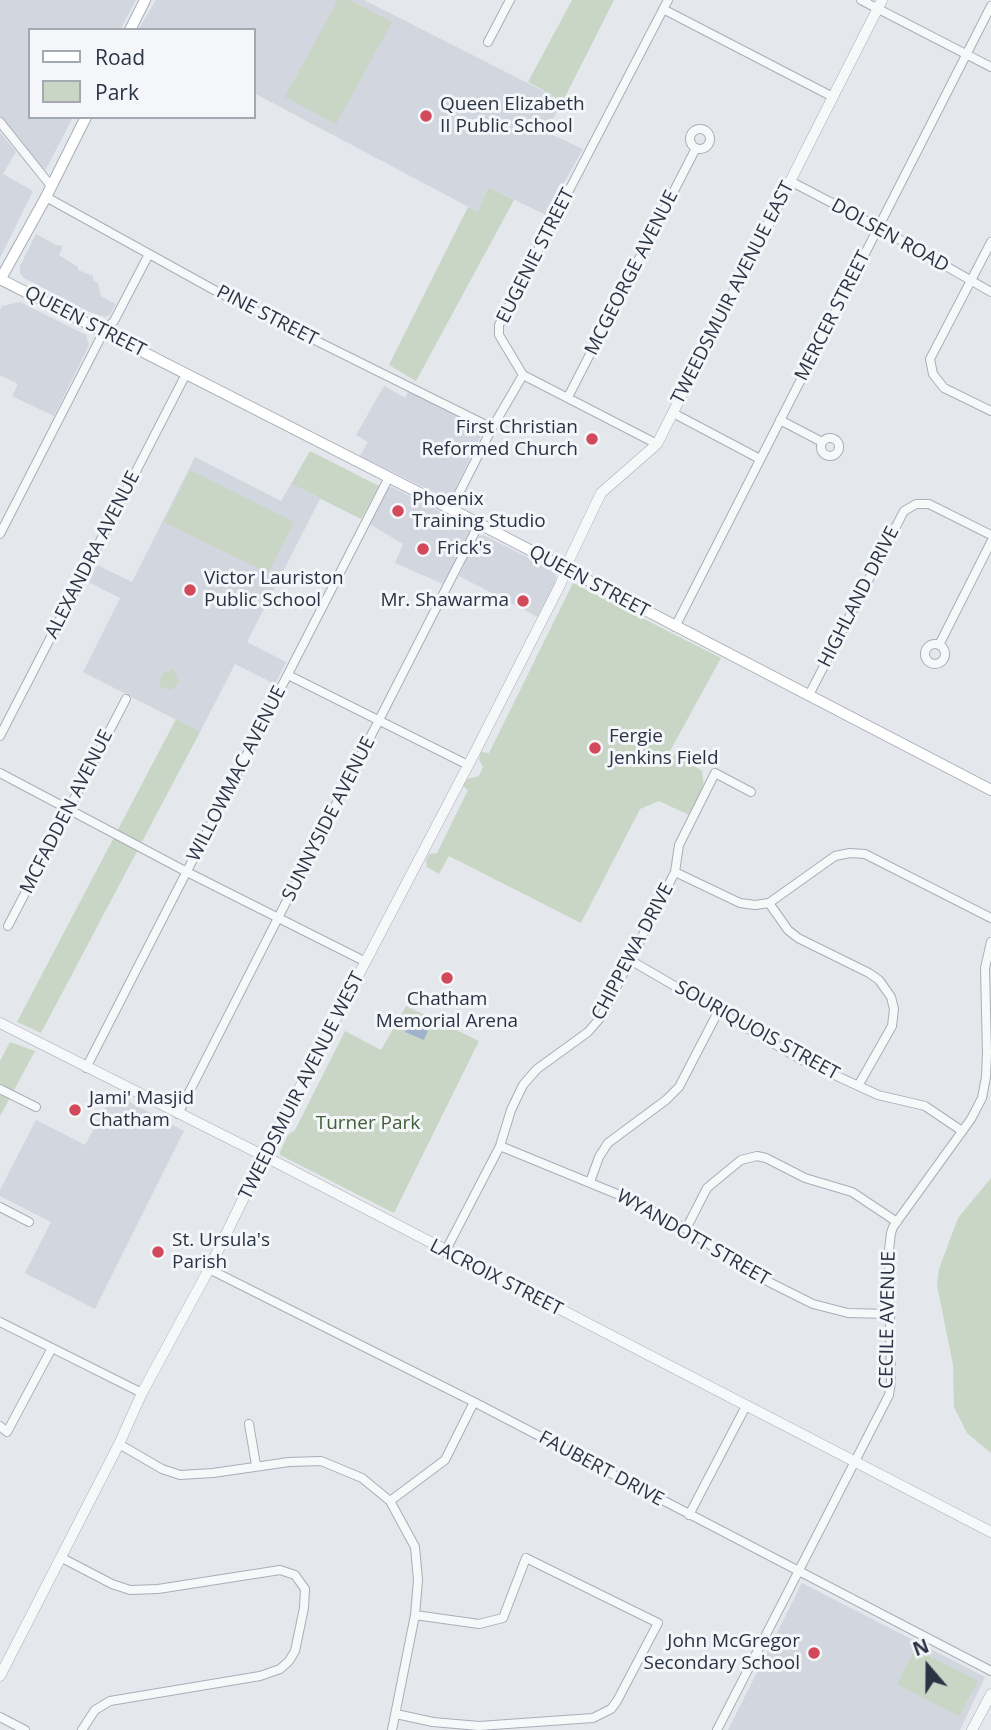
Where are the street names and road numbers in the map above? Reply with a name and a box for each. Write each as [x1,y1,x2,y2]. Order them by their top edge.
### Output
street label: TWEEDSMUIR AVENUE EAST [667,178,799,408]
street label: EUGENIE STREET [492,185,580,327]
street label: MCGEORGE AVENUE [581,187,683,359]
street label: DOLSEN ROAD [827,194,953,278]
street label: MERCER STREET [790,247,876,385]
street label: PINE STREET [212,281,322,351]
street label: QUEEN STREET [20,282,150,362]
street label: ALEXANDRA AVENUE [41,467,145,643]
street label: HIGHLAND DRIVE [814,523,904,671]
street label: QUEEN STREET [525,541,653,623]
street label: WILLOWMAC AVENUE [183,683,291,865]
street label: MCFADDEN AVENUE [16,726,118,898]
street label: SUNNYSIDE AVENUE [278,733,380,905]
street label: CHIPPEWA DRIVE [587,880,679,1024]
street label: TWEEDSMUIR AVENUE WEST [234,968,370,1204]
street label: SOURIQUOIS STREET [671,976,843,1086]
street label: WYANDOTT STREET [612,1185,774,1291]
street label: LACROIX STREET [426,1235,566,1321]
street label: CECILE AVENUE [875,1251,901,1389]
street label: FAUBERT DRIVE [535,1426,667,1512]

